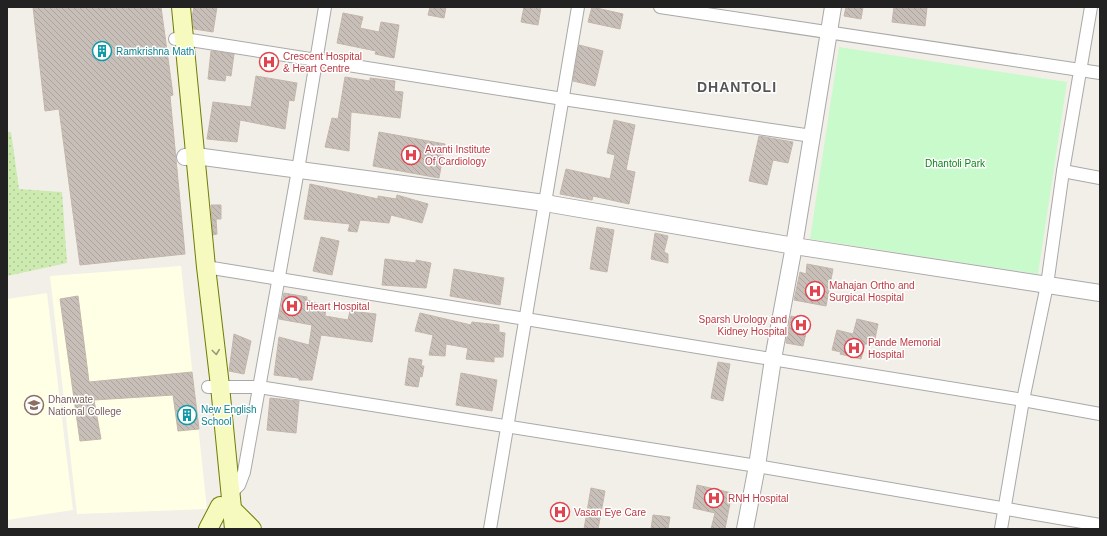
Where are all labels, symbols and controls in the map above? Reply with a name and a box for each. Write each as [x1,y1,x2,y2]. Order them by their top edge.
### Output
building icon: Ramkrishna Math [91,40,113,62]
place label: Ramkrishna Math [116,46,194,57]
hospital icon: Crescent Hospital & Heart Centre [258,51,280,73]
place label: Crescent Hospital & Heart Centre [283,51,362,74]
district label: DHANTOLI [697,79,777,95]
hospital icon: Avanti Institute Of Cardiology [400,144,422,166]
place label: Avanti Institute Of Cardiology [425,144,491,167]
park label: Dhantoli Park [925,158,986,169]
hospital icon: Mahajan Ortho and Surgical Hospital [804,280,826,302]
place label: Mahajan Ortho and Surgical Hospital [829,280,915,303]
hospital icon: Heart Hospital [281,295,303,317]
place label: Heart Hospital [306,301,369,312]
place label: Sparsh Urology and Kidney Hospital [699,314,787,337]
hospital icon: Sparsh Urology and Kidney Hospital [790,314,812,336]
hospital icon: Pande Memorial Hospital [843,337,865,359]
place label: Pande Memorial Hospital [868,337,941,360]
one-way arrow [211,349,220,355]
school or university icon: Dhanwate National College [23,394,45,416]
place label: Dhanwate National College [48,394,122,417]
building icon: New English School [176,404,198,426]
place label: New English School [201,404,257,427]
hospital icon: RNH Hospital [703,487,725,509]
place label: RNH Hospital [728,493,789,504]
hospital icon: Vasan Eye Care [549,501,571,523]
place label: Vasan Eye Care [574,507,647,518]

